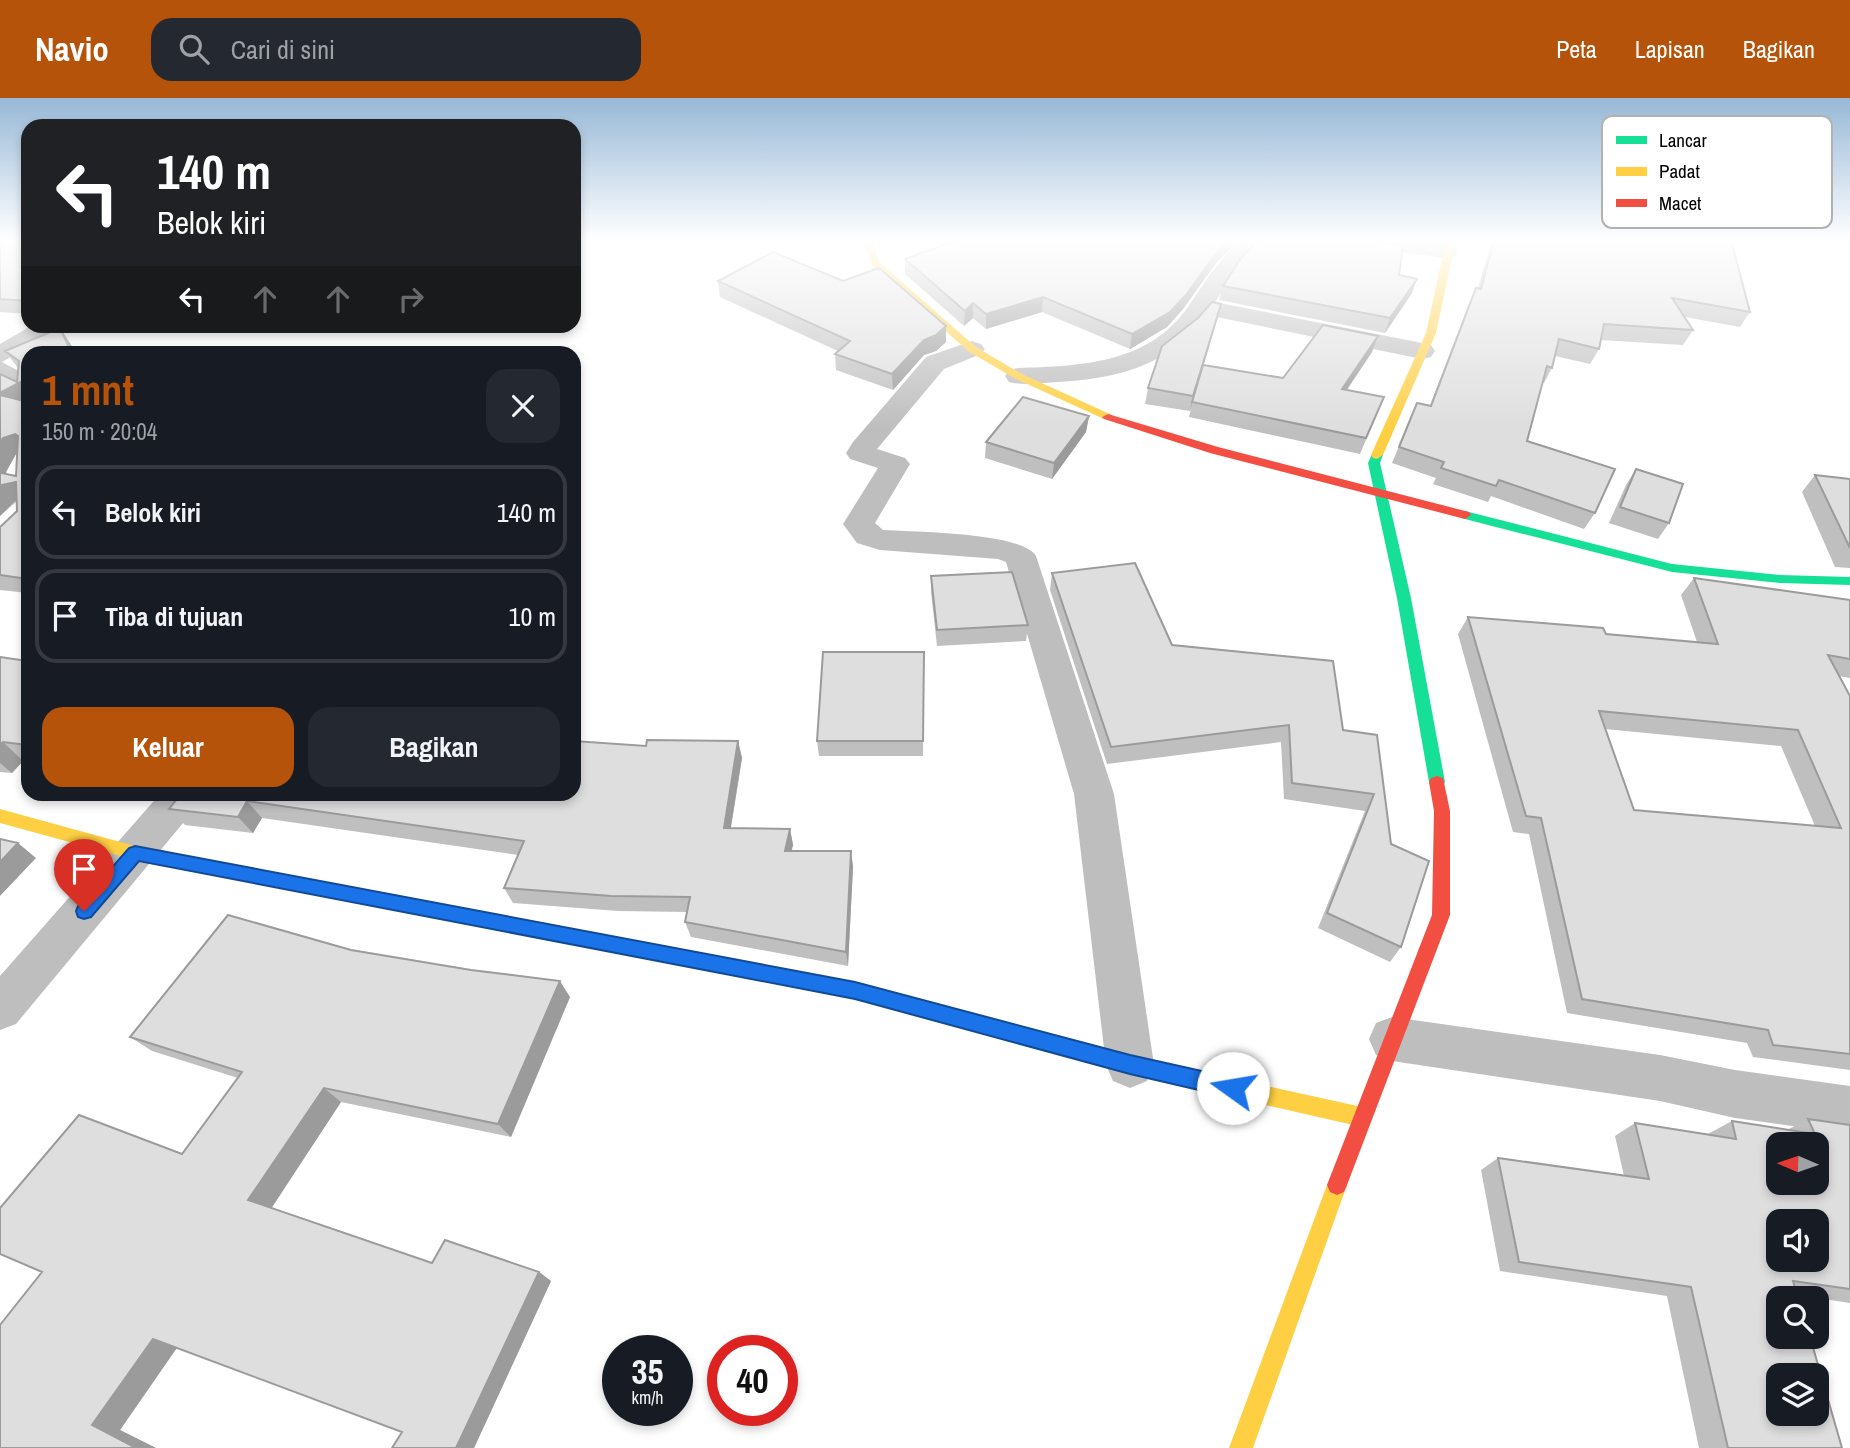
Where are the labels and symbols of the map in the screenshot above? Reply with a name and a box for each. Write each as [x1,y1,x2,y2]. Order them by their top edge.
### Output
legend [1602,116,1832,228]
text: Lancar [1659,127,1707,153]
text: Padat [1659,158,1700,184]
text: Macet [1659,190,1702,216]
pin [54,839,114,911]
position arrow [1196,1051,1270,1125]
north arrow [1766,1132,1829,1195]
speed limit sign: 40 [707,1335,798,1426]

